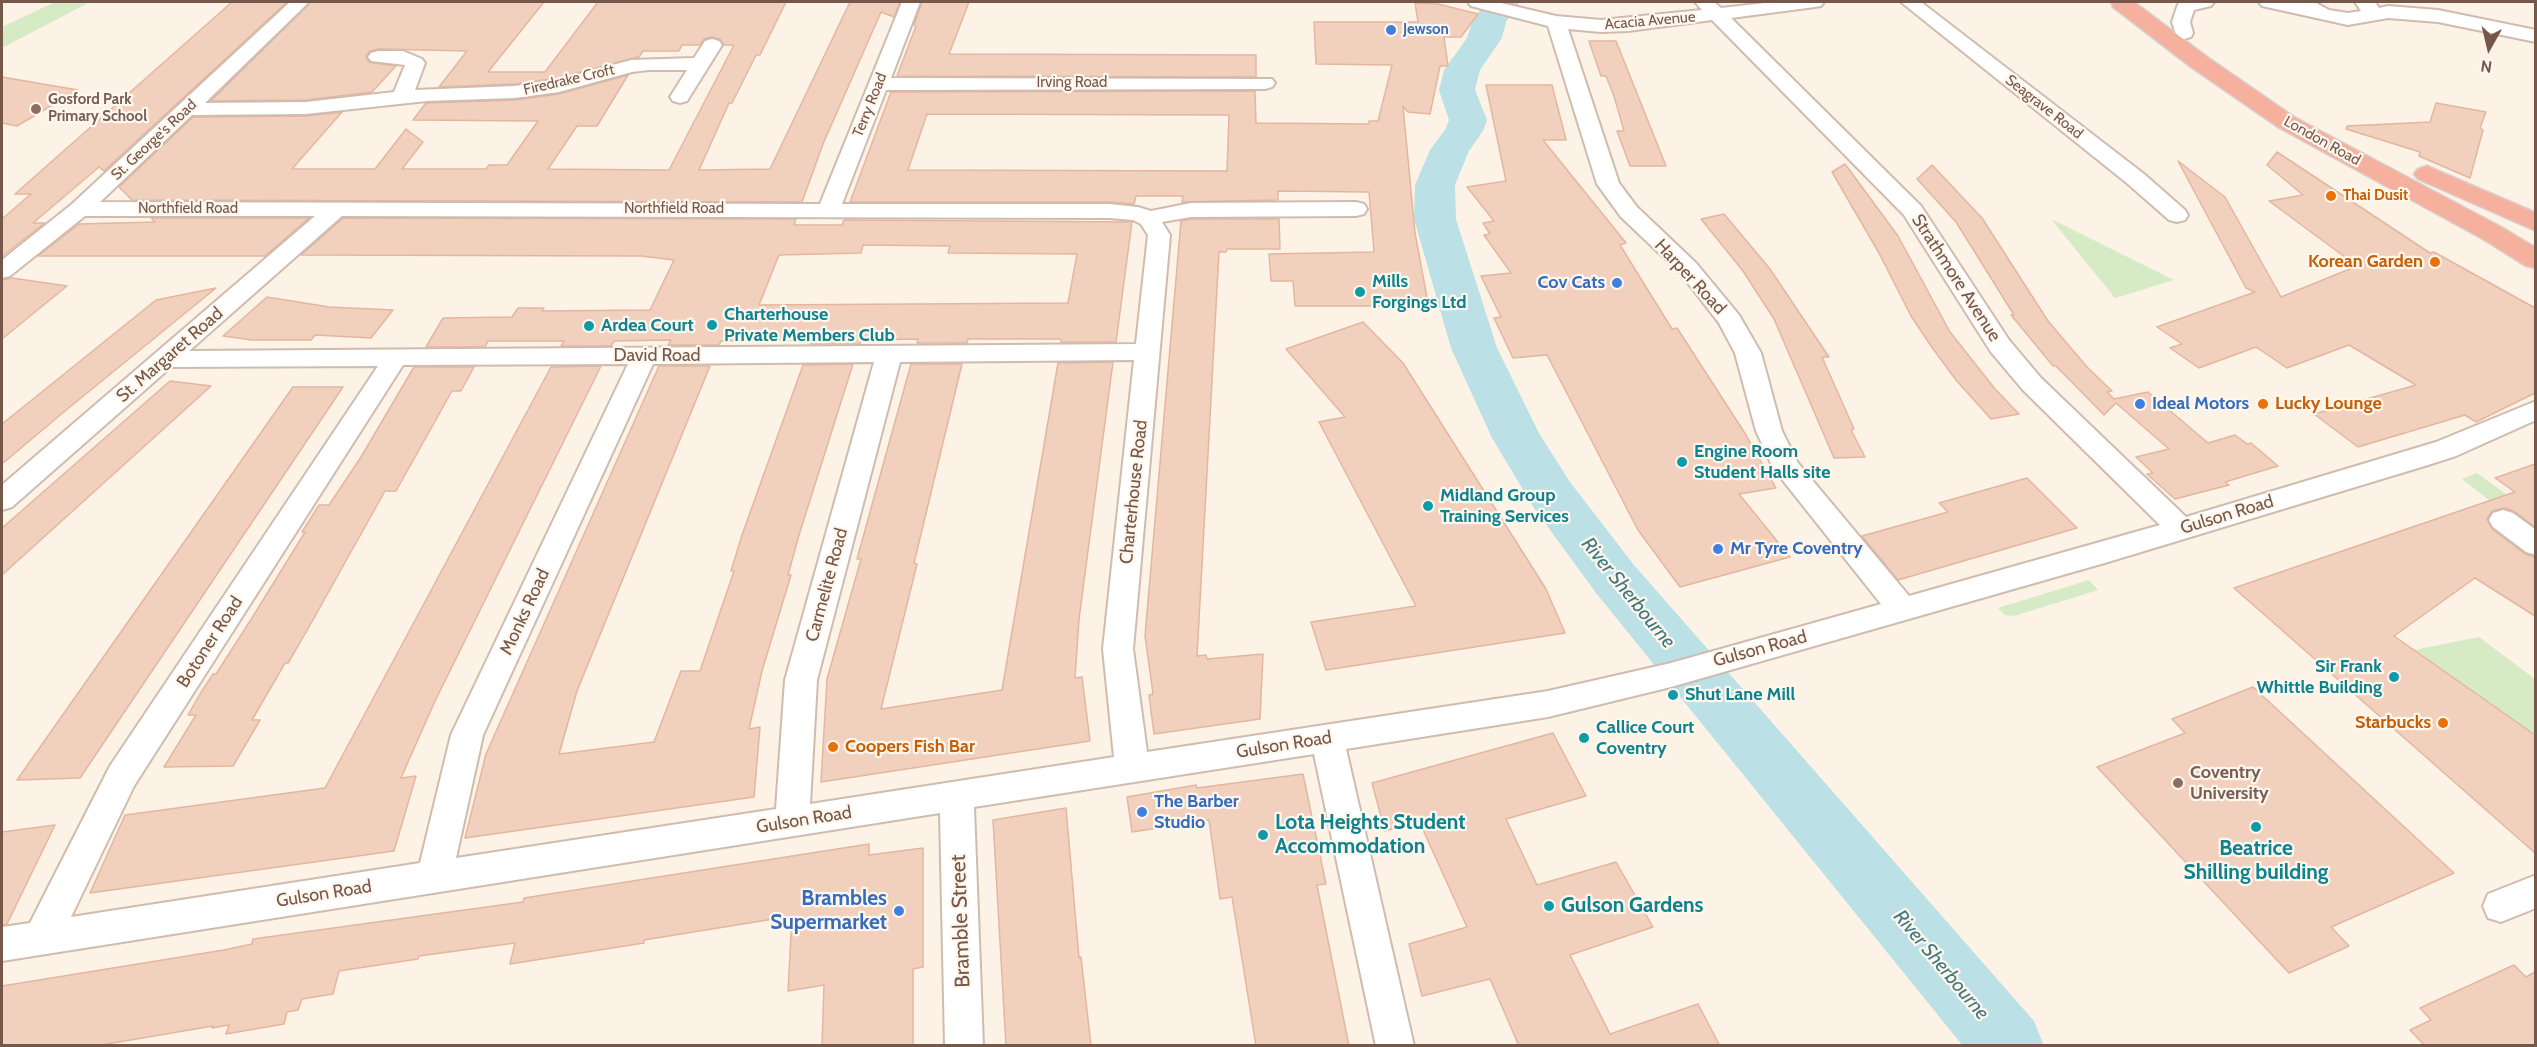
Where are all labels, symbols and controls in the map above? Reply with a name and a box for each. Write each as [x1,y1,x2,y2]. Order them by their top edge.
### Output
street label: Acacia Avenue [1604,8,1696,34]
north arrow [2459,18,2519,78]
place label: Jewson [1403,21,1449,39]
marker: Jewson [1384,23,1398,37]
text: N [2480,56,2493,77]
street label: Firedrake Croft [522,61,616,99]
street label: Terry Road [849,70,891,140]
street label: Seagrave Road [2002,71,2086,143]
street label: Irving Road [1037,74,1107,92]
place label: Gosford Park Primary School [48,91,147,126]
street label: St. George's Road [108,96,200,184]
marker: Gosford Park Primary School [29,102,43,116]
street label: London Road [2281,113,2363,169]
place label: Thai Dusit [2343,187,2408,205]
marker: Thai Dusit [2324,189,2338,203]
street label: Northfield Road [138,200,238,218]
street label: Northfield Road [624,200,724,218]
street label: Strathmore Avenue [1907,210,2005,346]
street label: Harper Road [1650,235,1730,319]
place label: Korean Garden [2308,251,2423,273]
marker: Korean Garden [2428,255,2442,269]
place label: Mills Forgings Ltd [1372,271,1466,314]
place label: Cov Cats [1538,272,1605,294]
marker: Cov Cats [1610,276,1624,290]
marker: Mills Forgings Ltd [1353,285,1367,299]
street label: St. Margaret Road [112,303,228,407]
place label: Charterhouse Private Members Club [724,304,895,346]
place label: Ardea Court [601,315,694,337]
marker: Charterhouse Private Members Club [705,318,719,332]
marker: Ardea Court [582,319,596,333]
street label: David Road [613,345,701,367]
place label: Ideal Motors [2152,393,2249,415]
place label: Lucky Lounge [2275,393,2382,415]
marker: Ideal Motors [2133,397,2147,411]
marker: Lucky Lounge [2256,397,2270,411]
street label: Charterhouse Road [1116,419,1152,565]
place label: Engine Room Student Halls site [1694,441,1830,484]
marker: Engine Room Student Halls site [1675,455,1689,469]
place label: Midland Group Training Services [1440,485,1569,528]
street label: Gulson Road [2178,491,2276,539]
marker: Midland Group Training Services [1421,499,1435,513]
street label: Carmelite Road [801,526,853,644]
water label: River Sherbourne [1576,533,1680,653]
place label: Mr Tyre Coventry [1730,538,1863,560]
marker: Mr Tyre Coventry [1711,542,1725,556]
street label: Monks Road [496,565,554,659]
street label: Botoner Road [172,592,248,692]
street label: Gulson Road [1711,626,1809,672]
place label: Sir Frank Whittle Building [2256,656,2382,698]
marker: Sir Frank Whittle Building [2387,670,2401,684]
place label: Shut Lane Mill [1685,684,1795,706]
marker: Shut Lane Mill [1666,688,1680,702]
place label: Starbucks [2355,712,2431,734]
marker: Starbucks [2436,716,2450,730]
place label: Callice Court Coventry [1596,717,1694,760]
street label: Gulson Road [1235,727,1333,763]
marker: Callice Court Coventry [1577,731,1591,745]
place label: Coopers Fish Bar [845,736,975,758]
marker: Coopers Fish Bar [826,740,840,754]
place label: Coventry University [2190,762,2269,804]
marker: Coventry University [2171,776,2185,790]
place label: The Barber Studio [1154,791,1239,834]
street label: Gulson Road [755,802,853,838]
marker: The Barber Studio [1135,805,1149,819]
place label: Lota Heights Student Accommodation [1275,810,1466,860]
marker: Beatrice Shilling building [2249,820,2263,834]
marker: Lota Heights Student Accommodation [1256,828,1270,842]
place label: Beatrice Shilling building [2184,836,2328,886]
street label: Bramble Street [946,854,976,988]
street label: Gulson Road [275,876,373,912]
place label: Brambles Supermarket [770,886,887,936]
place label: Gulson Gardens [1561,893,1704,919]
marker: Gulson Gardens [1542,899,1556,913]
marker: Brambles Supermarket [892,904,906,918]
water label: River Sherbourne [1888,905,1994,1025]

